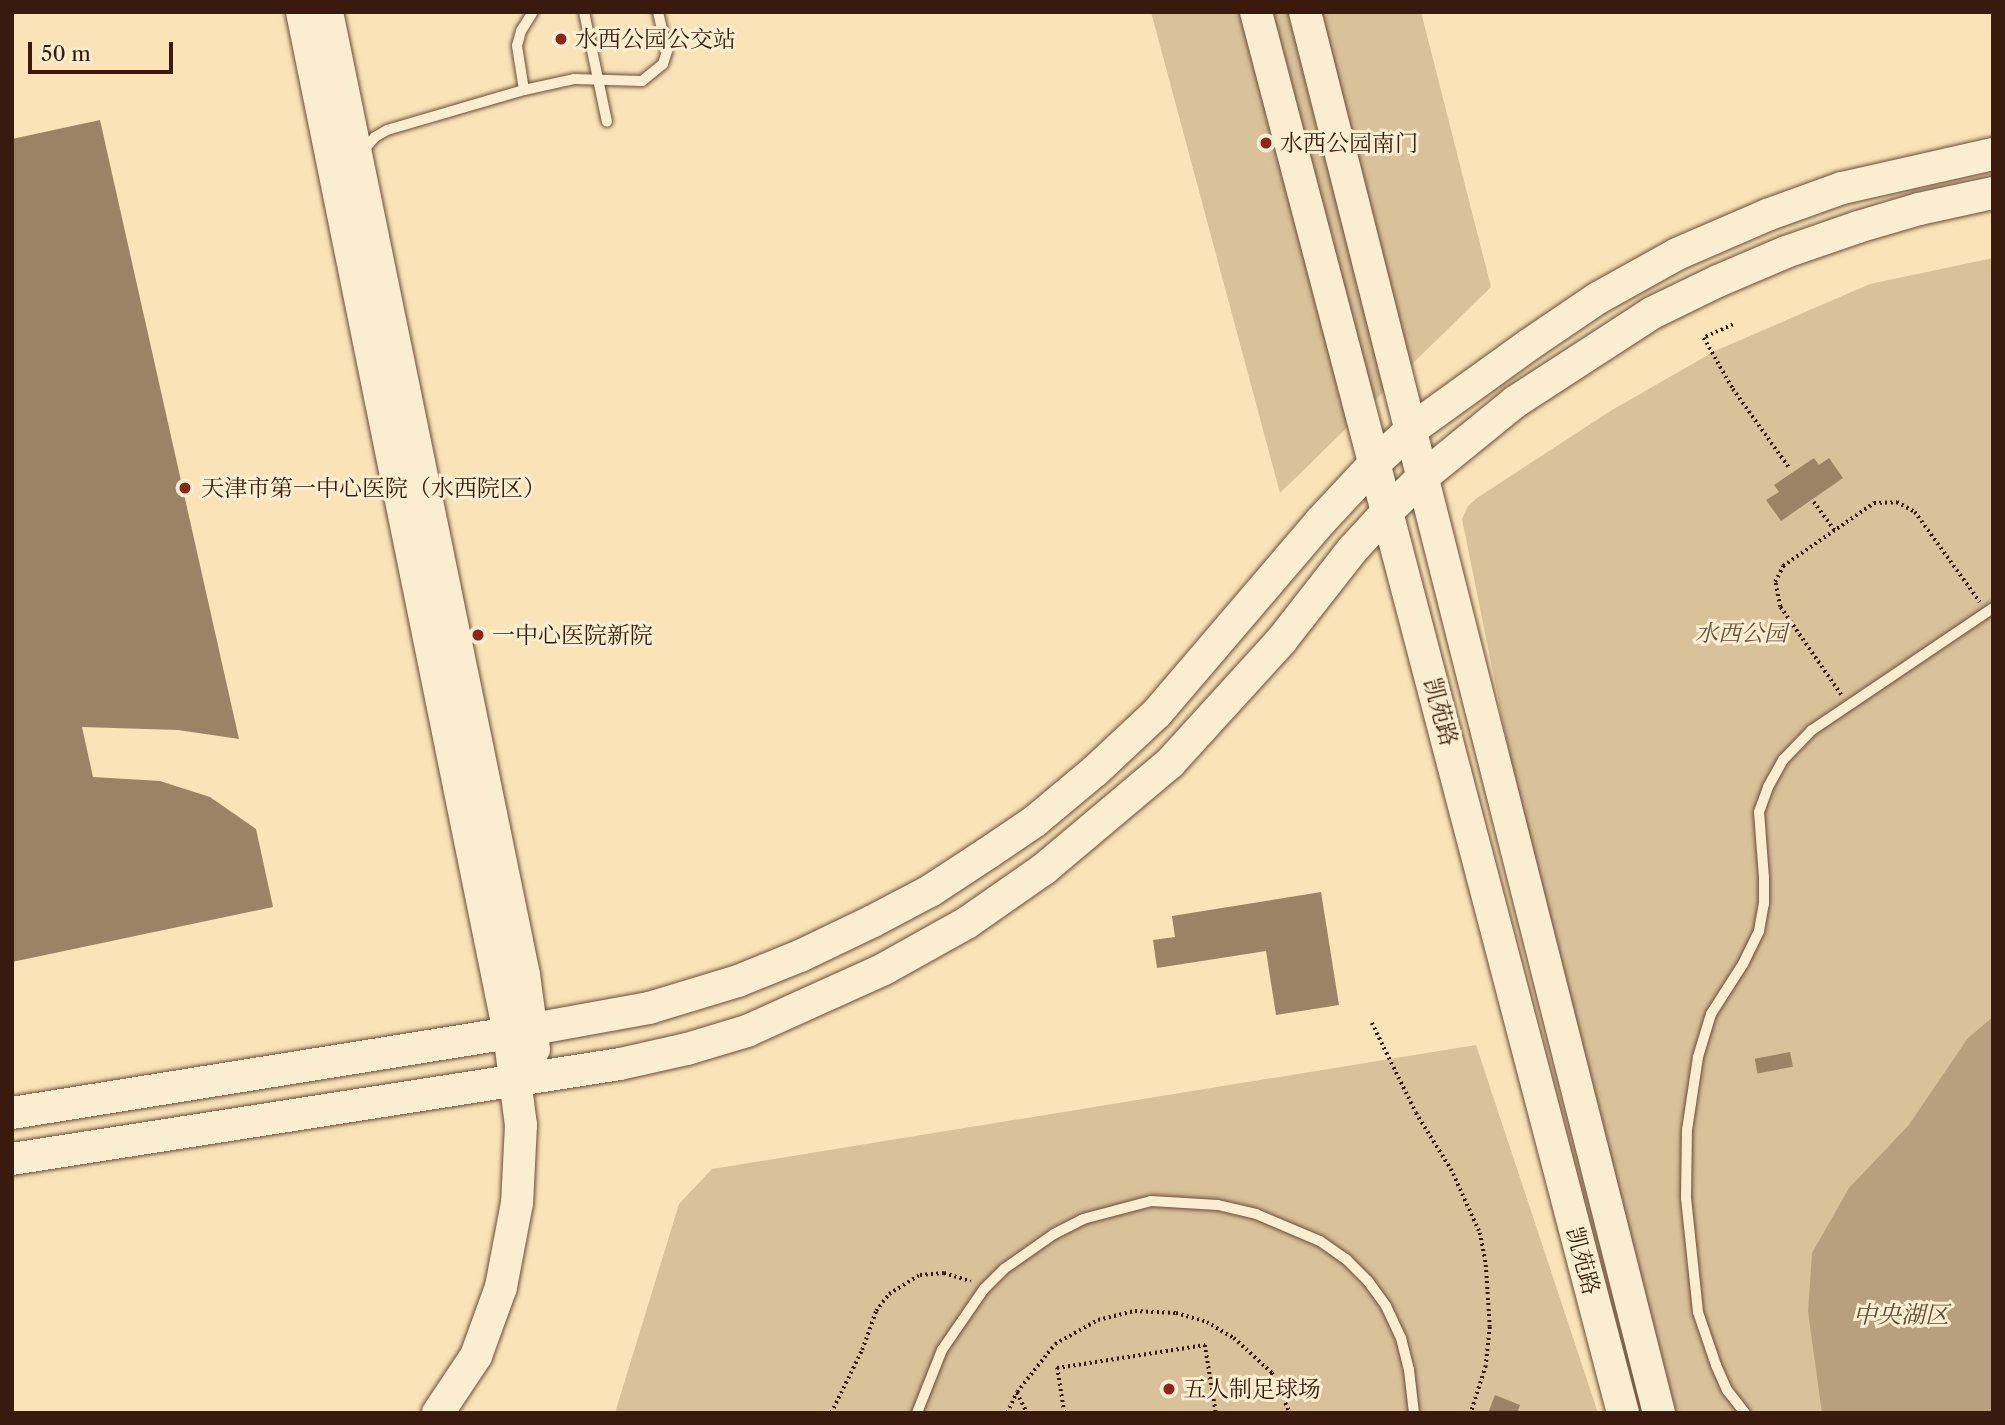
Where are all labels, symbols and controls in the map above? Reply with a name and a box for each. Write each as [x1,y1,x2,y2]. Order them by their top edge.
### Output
place label: 水西公园公交站 [575,25,736,53]
scale bar [32,28,177,72]
marker: 水西公园公交站 [553,31,569,47]
text: 50 m [41,41,91,66]
place label: 水西公园南门 [1280,129,1418,157]
marker: 水西公园南门 [1258,135,1274,151]
place label: 天津市第一中心医院（水西院区） [201,474,546,502]
marker: 天津市第一中心医院（水西院区） [175,478,195,498]
park label: 水西公园 [1695,619,1787,647]
place label: 一中心医院新院 [492,621,653,649]
marker: 一中心医院新院 [470,627,486,643]
street label: 凯苑路 [1419,675,1463,749]
street label: 凯苑路 [1561,1224,1605,1298]
water label: 中央湖区 [1853,1301,1949,1329]
place label: 五人制足球场 [1183,1375,1321,1403]
marker: 五人制足球场 [1161,1381,1177,1397]

